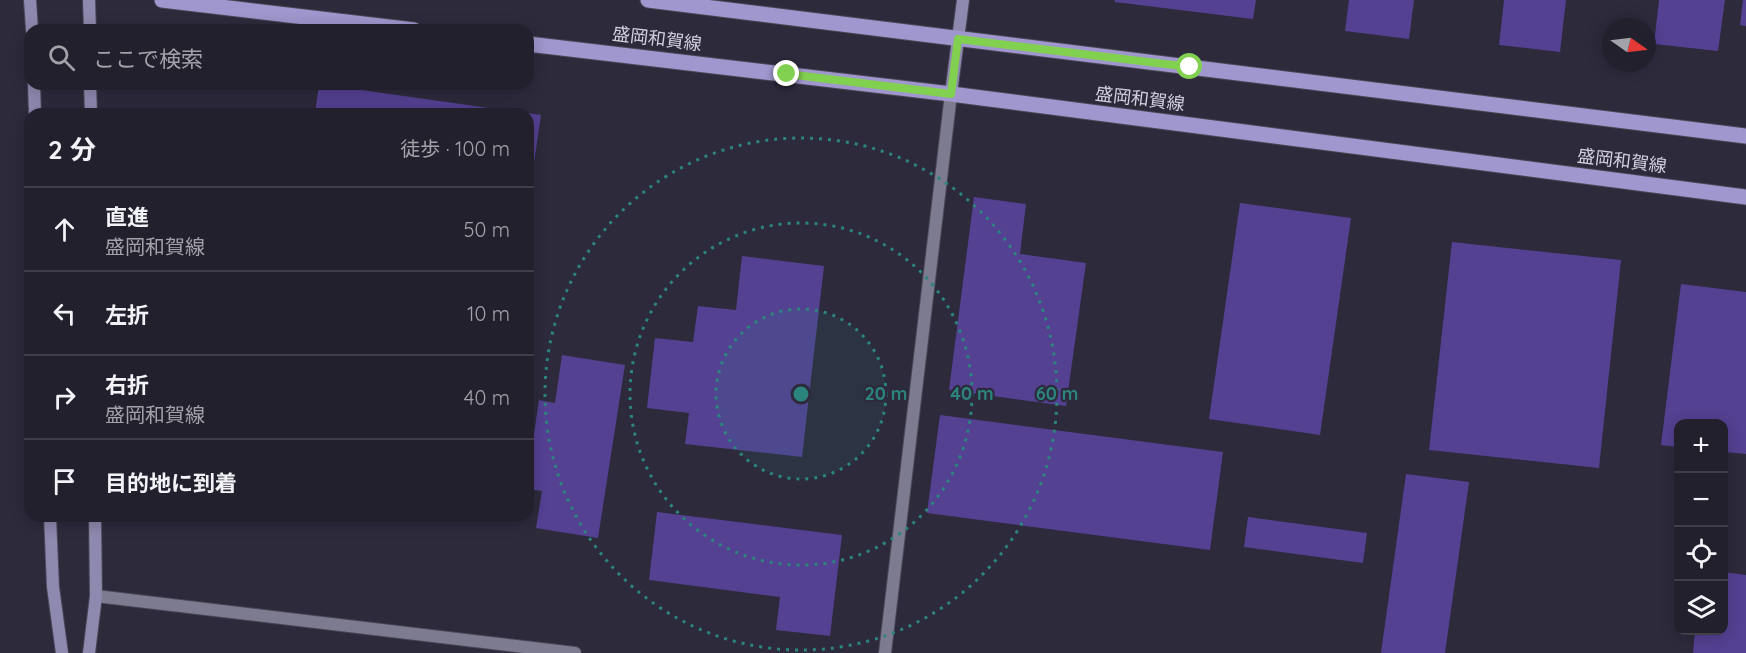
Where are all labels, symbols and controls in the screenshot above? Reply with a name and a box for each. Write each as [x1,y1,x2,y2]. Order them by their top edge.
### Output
north arrow [1602,18,1656,72]
street label: 盛岡和賀線 [611,22,703,55]
search box [24,24,534,90]
icon: search [45,41,78,74]
text: ここで検索 [93,45,203,73]
route start [1176,53,1202,79]
route end [773,60,799,86]
street label: 盛岡和賀線 [1094,82,1186,115]
text: 2 分 [48,133,96,166]
text: 徒歩 · 100 m [400,136,510,161]
street label: 盛岡和賀線 [1576,144,1668,177]
text: 直進 [105,203,149,231]
icon: ahead [48,213,81,246]
text: 50 m [464,217,510,242]
text: 盛岡和賀線 [105,234,205,259]
icon: left [48,297,81,330]
text: 左折 [105,301,149,329]
text: 10 m [467,301,510,326]
text: 右折 [105,371,149,399]
icon: right [48,381,81,414]
text: 20 m [865,382,907,405]
text: 40 m [950,382,994,405]
text: 60 m [1036,382,1078,405]
centre of rings [791,384,811,404]
text: 40 m [464,385,510,410]
text: 盛岡和賀線 [105,402,205,427]
map controls [1674,419,1728,635]
button: + [1674,419,1728,473]
icon: arrive [48,465,81,498]
text: 目的地に到着 [105,469,237,497]
button: − [1674,473,1728,527]
button: locate [1674,527,1728,581]
button: layers [1674,581,1728,635]

